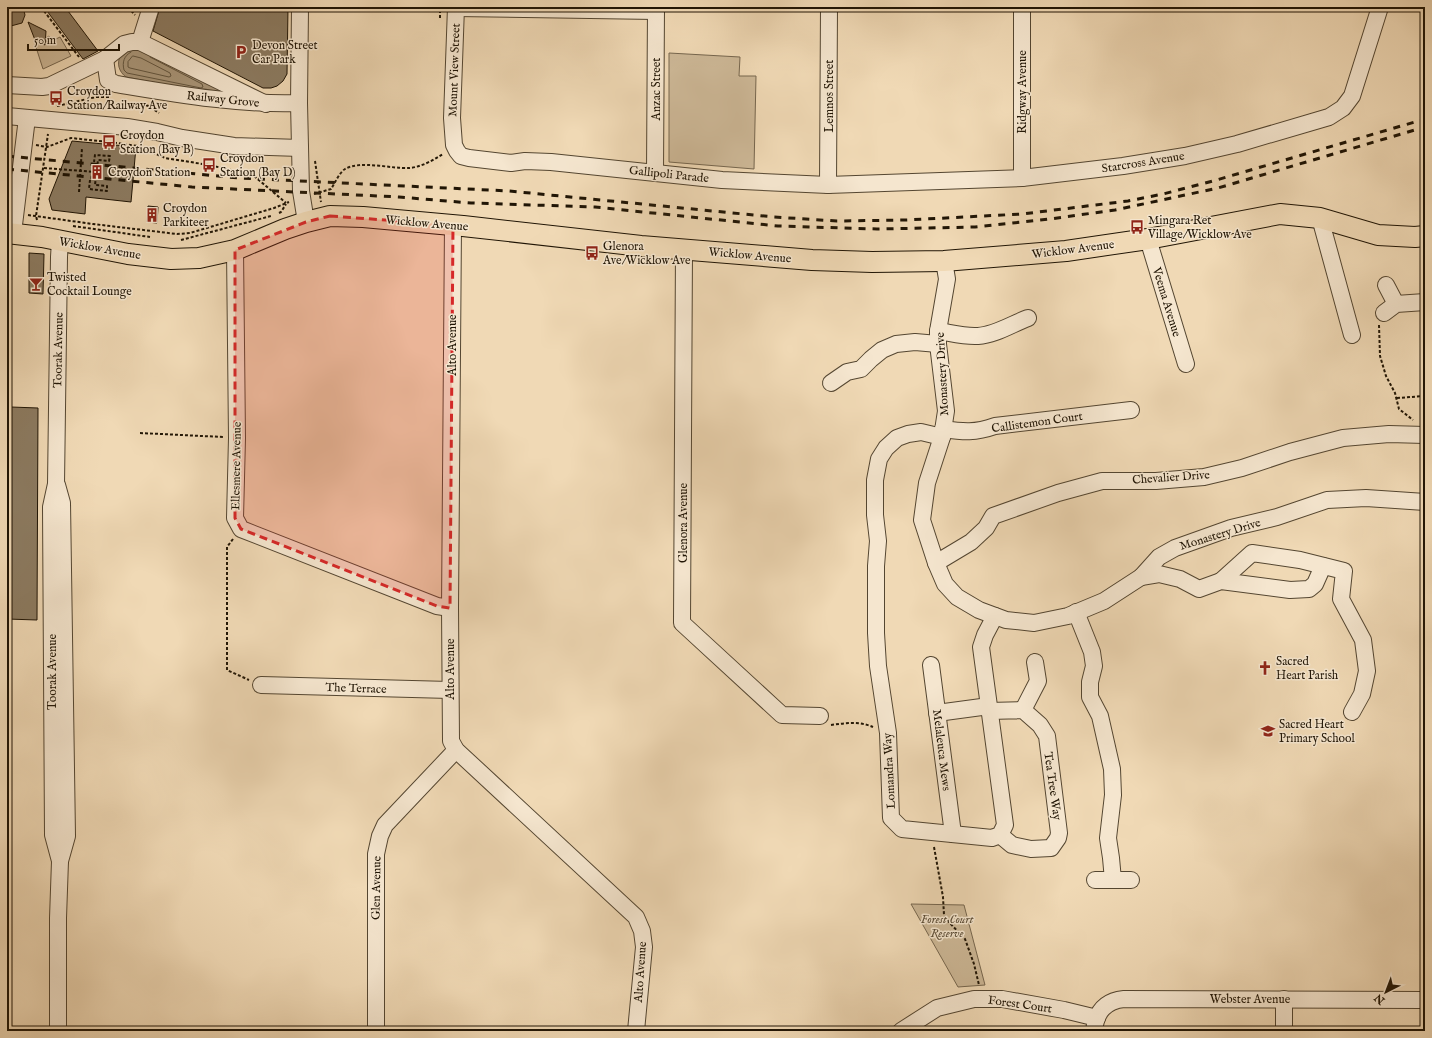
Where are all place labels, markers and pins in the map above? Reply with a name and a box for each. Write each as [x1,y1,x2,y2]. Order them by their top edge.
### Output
place label: Devon Street Car Park [252,38,318,67]
parking icon: Devon Street Car Park [233,44,249,60]
place label: Croydon Station/Railway Ave [67,84,168,113]
bus stop icon: Croydon Station/Railway Ave [48,90,64,106]
place label: Croydon Station (Bay B) [120,128,194,157]
bus stop icon: Croydon Station (Bay B) [101,134,117,150]
place label: Croydon Station (Bay D) [220,151,295,180]
bus stop icon: Croydon Station (Bay D) [201,157,217,173]
building icon: Croydon Station [89,164,105,180]
place label: Croydon Station [108,165,191,180]
place label: Croydon Parkiteer [163,201,209,230]
building icon: Croydon Parkiteer [144,207,160,223]
place label: Mingara Ret Village/Wicklow Ave [1147,213,1252,242]
bus stop icon: Mingara Ret Village/Wicklow Ave [1129,219,1145,235]
place label: Glenora Ave/Wicklow Ave [602,239,691,268]
bus stop icon: Glenora Ave/Wicklow Ave [584,245,600,261]
place label: Twisted Cocktail Lounge [47,270,132,299]
bar icon: Twisted Cocktail Lounge [28,276,44,292]
place label: Sacred Heart Parish [1276,654,1339,683]
church icon: Sacred Heart Parish [1257,660,1273,676]
place label: Sacred Heart Primary School [1279,717,1355,746]
school or university icon: Sacred Heart Primary School [1260,723,1276,739]

